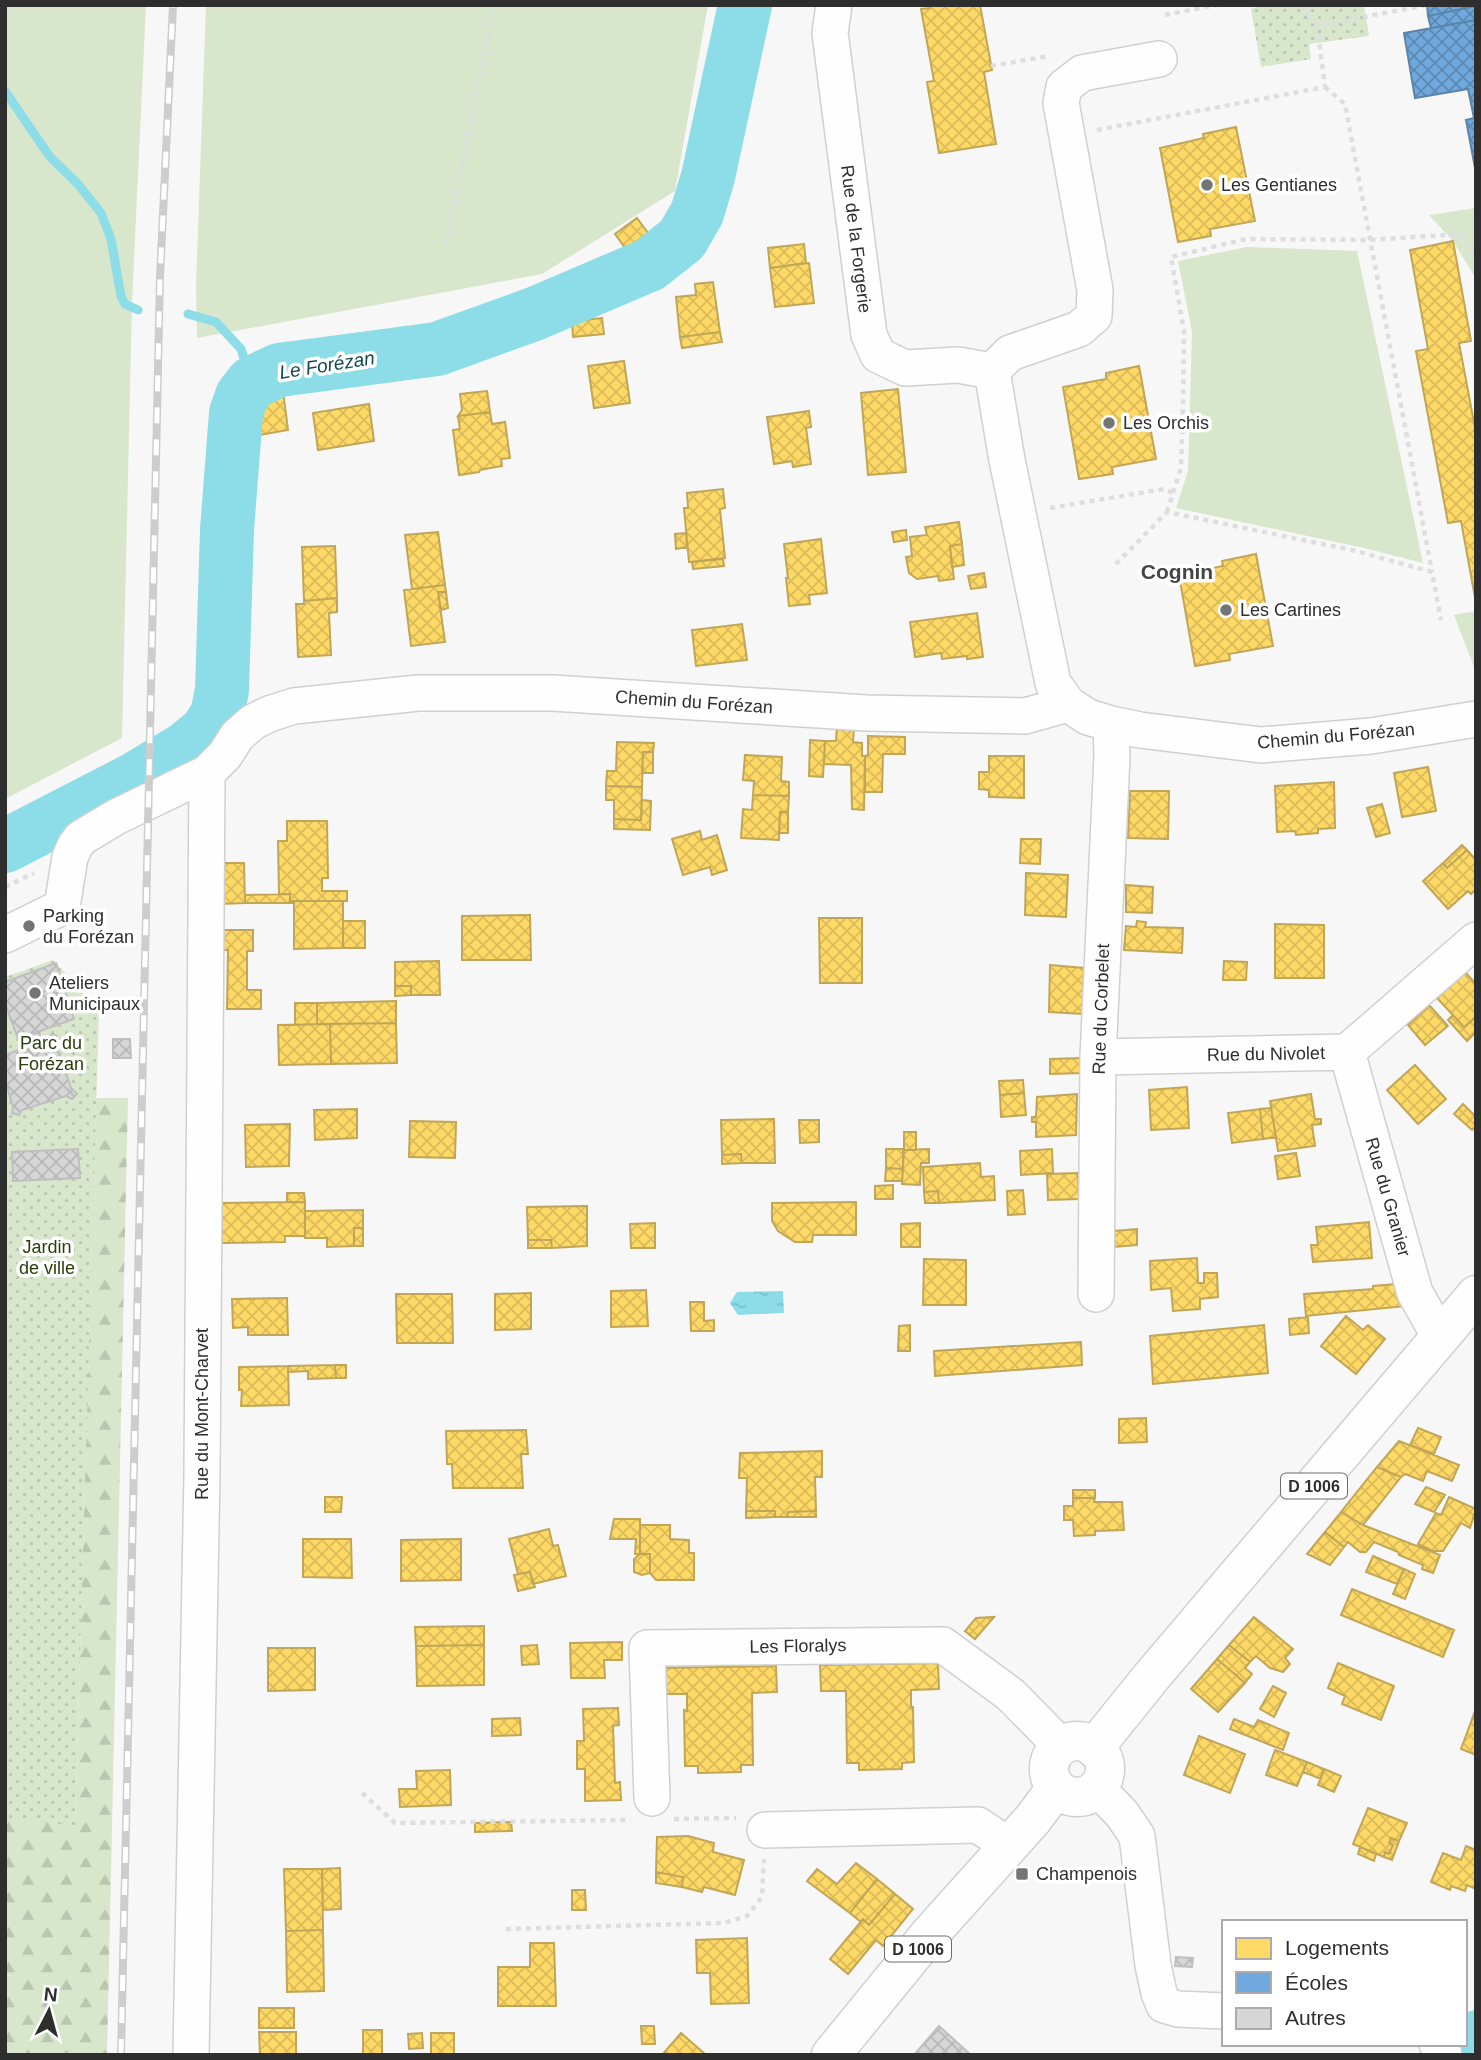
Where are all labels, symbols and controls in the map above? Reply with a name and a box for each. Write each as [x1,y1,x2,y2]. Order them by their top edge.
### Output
street label: Rue de la Forgerie [837,164,875,314]
place label: Les Gentianes [1221,175,1337,195]
marker: Les Gentianes [1199,177,1215,193]
water label: Le Forézan [278,347,376,383]
place label: Les Orchis [1123,413,1209,433]
marker: Les Orchis [1101,415,1117,431]
district label: Cognin [1141,560,1213,583]
place label: Les Cartines [1240,600,1341,620]
marker: Les Cartines [1218,602,1234,618]
street label: Chemin du Forézan [614,687,774,717]
street label: Chemin du Forézan [1256,719,1416,753]
place label: Parking du Forézan [43,906,134,947]
marker: Parking du Forézan [21,918,37,934]
street label: Rue du Corbelet [1089,943,1113,1075]
place label: Ateliers Municipaux [49,973,140,1014]
marker: Ateliers Municipaux [27,985,43,1001]
park label: Parc du Forézan [18,1033,84,1074]
street label: Rue du Nivolet [1207,1043,1325,1065]
street label: Rue du Granier [1361,1135,1415,1259]
park label: Jardin de ville [19,1237,75,1278]
street label: Rue du Mont-Charvet [192,1328,212,1500]
road number: D 1006 [1281,1474,1347,1498]
street label: Les Floralys [749,1635,847,1657]
place label: Champenois [1036,1864,1137,1884]
marker: Champenois [1014,1866,1030,1882]
legend [1222,1920,1467,2046]
text: Logements [1285,1936,1389,1959]
road number: D 1006 [885,1937,951,1962]
text: Écoles [1285,1971,1348,1994]
north arrow [14,1976,84,2046]
text: N [43,1983,59,2006]
text: Autres [1285,2006,1346,2029]

